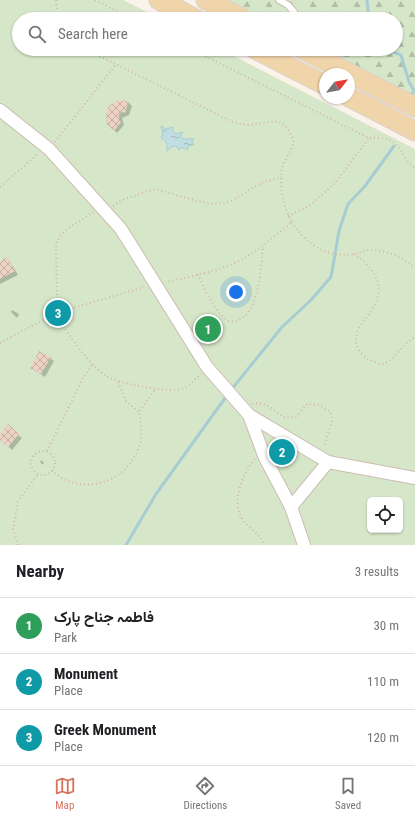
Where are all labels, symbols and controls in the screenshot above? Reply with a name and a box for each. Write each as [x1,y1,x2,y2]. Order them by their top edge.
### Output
search box [12,12,403,56]
icon: search [26,23,48,45]
text: Search here [58,25,128,43]
north arrow [319,68,355,104]
your location [226,282,246,302]
pin: 3 [45,298,71,328]
pin: 1 [195,314,221,344]
pin: 2 [269,437,295,467]
map controls [367,497,403,533]
button: locate [367,497,403,533]
text: Nearby [16,561,64,581]
text: 3 results [355,564,399,579]
text: فاطمہ جناح پارک [54,608,154,626]
text: 1 [26,618,32,633]
text: 30 m [373,618,399,633]
text: Park [54,630,77,645]
text: Monument [54,665,118,683]
text: 2 [26,674,32,689]
text: 110 m [367,674,399,689]
text: Place [54,683,83,698]
text: Greek Monument [54,721,156,739]
text: 3 [26,730,32,745]
text: 120 m [367,730,399,745]
text: Place [54,739,83,754]
tab: Map [54,775,76,812]
tab: Directions [183,775,227,812]
tab: Saved [335,775,361,812]

